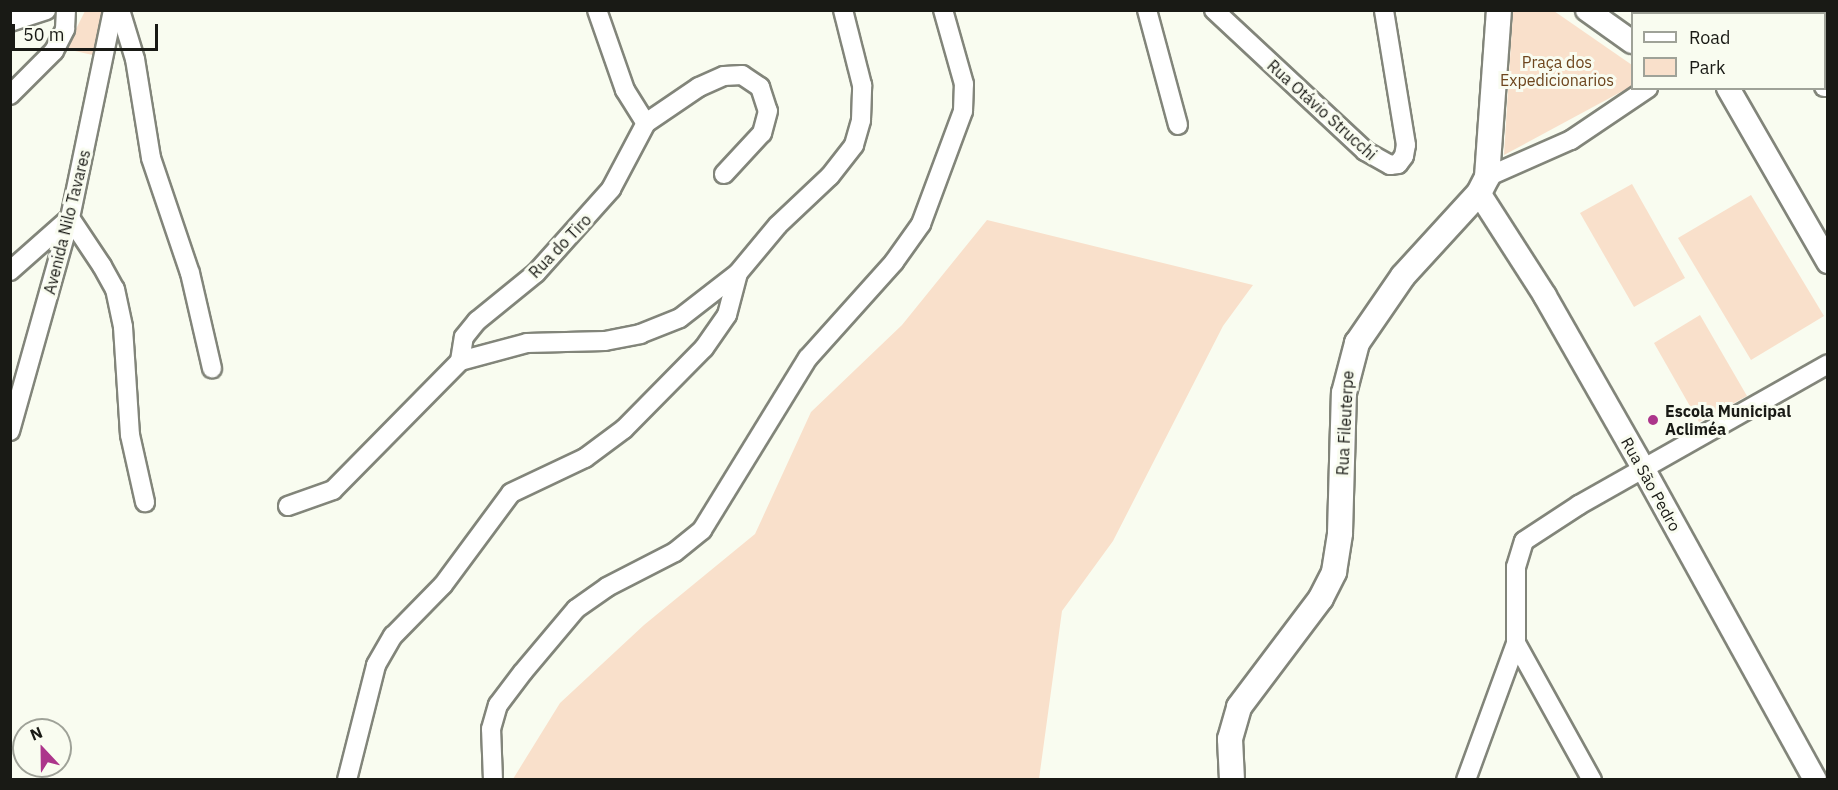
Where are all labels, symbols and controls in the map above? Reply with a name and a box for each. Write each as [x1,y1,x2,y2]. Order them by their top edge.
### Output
scale bar [15,12,160,50]
legend [1631,12,1826,90]
text: 50 m [23,23,65,46]
text: Road [1689,26,1730,49]
park label: Praça dos Expedicionarios [1500,52,1614,90]
street label: Rua Otávio Strucchi [1263,56,1381,164]
text: Park [1689,56,1725,79]
street label: Avenida Nilo Tavares [40,148,94,296]
street label: Rua do Tiro [525,210,595,282]
street label: Rua Fileuterpe [1333,370,1357,476]
place label: Escola Municipal Acliméa [1665,401,1791,439]
marker: Escola Municipal Acliméa [1646,413,1660,427]
street label: Rua São Pedro [1617,434,1685,534]
north arrow [12,718,72,778]
text: N [27,722,45,745]

